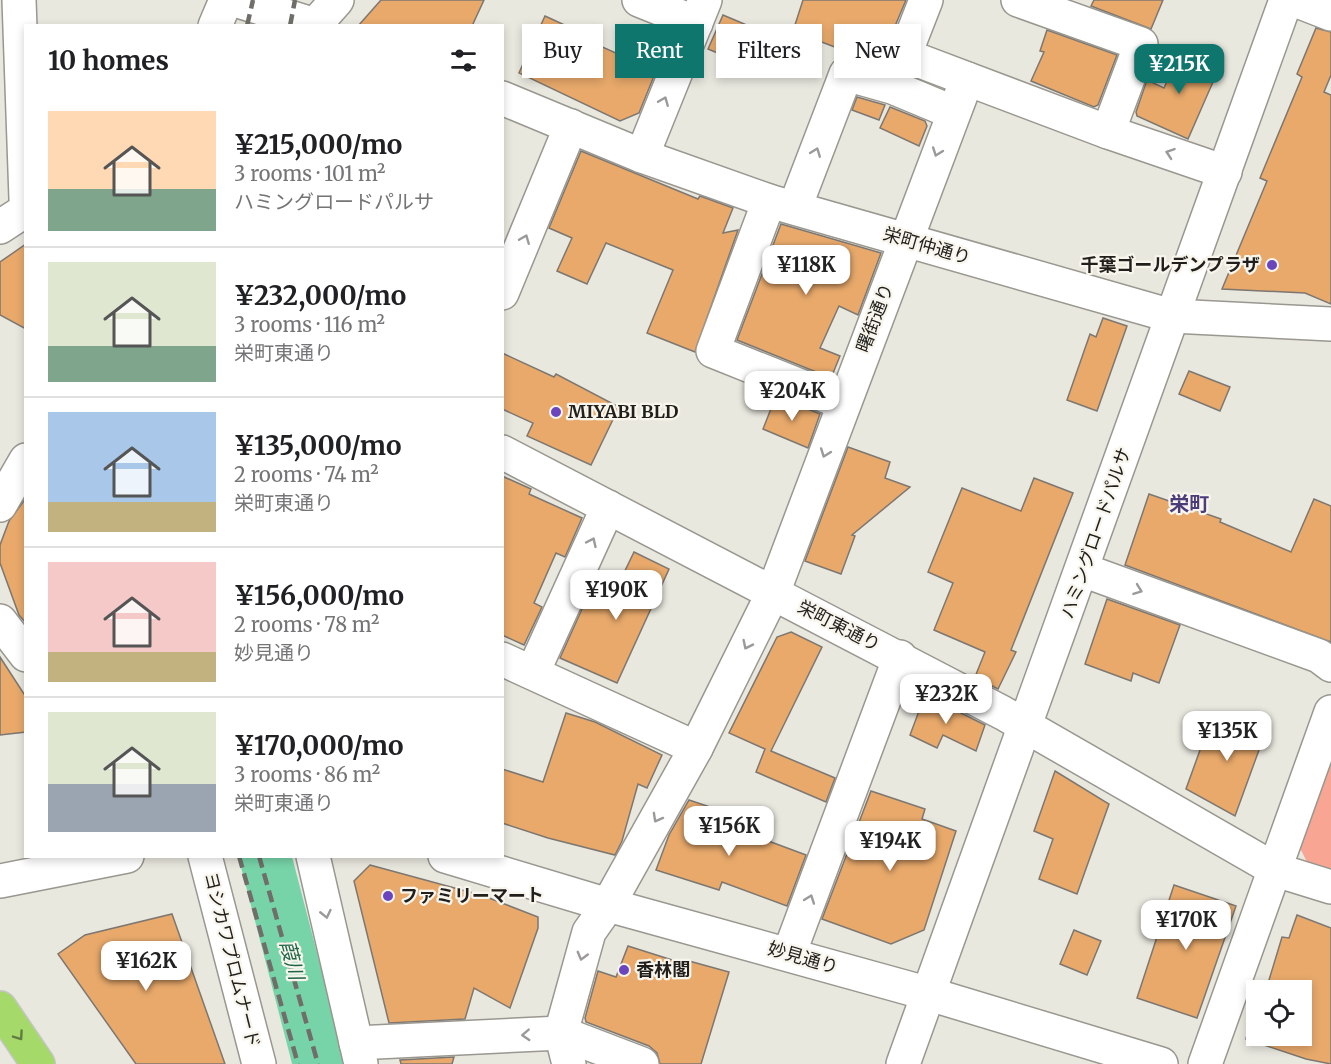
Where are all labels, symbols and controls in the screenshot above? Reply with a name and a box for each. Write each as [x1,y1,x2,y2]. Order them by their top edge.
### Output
chip: Buy [522,24,603,78]
chip: Rent [615,24,704,78]
chip: Filters [716,24,822,78]
chip: New [834,24,921,78]
text: 10 homes [48,44,169,77]
icon: filters [447,44,480,77]
pin: ¥215K [1137,44,1221,95]
text: ¥215K [1148,51,1210,76]
one-way arrow [657,97,669,108]
text: ¥215,000/mo [234,128,402,161]
icon: home [96,135,168,207]
one-way arrow [932,146,944,157]
one-way arrow [808,147,821,158]
one-way arrow [1165,148,1176,161]
text: 3 rooms · 101 m² [234,161,385,186]
text: ハミングロードパルサ [234,189,434,214]
street label: 栄町仲通り [881,222,974,269]
one-way arrow [518,234,530,245]
pin: ¥118K [764,245,848,296]
text: ¥118K [776,252,836,277]
place label: 千葉ゴールデンプラザ [1081,253,1260,276]
marker: 千葉ゴールデンプラザ [1265,258,1279,272]
text: ¥232,000/mo [234,279,406,312]
street label: 曙街通り [851,280,898,356]
icon: home [96,286,168,358]
text: 3 rooms · 116 m² [234,312,385,337]
text: 栄町東通り [234,340,334,365]
pin: ¥204K [750,371,834,422]
text: ¥204K [758,378,826,403]
place label: MIYABI BLD [568,400,679,423]
marker: MIYABI BLD [549,405,563,419]
text: ¥135,000/mo [234,429,402,462]
icon: home [96,436,168,508]
street label: ハミングロードパルサ [1055,444,1136,622]
one-way arrow [819,447,832,458]
text: 2 rooms · 74 m² [234,462,379,487]
text: 栄町東通り [234,490,334,515]
district label: 栄町 [1169,491,1209,516]
one-way arrow [585,538,597,549]
pin: ¥190K [574,570,658,621]
text: ¥190K [584,577,648,602]
text: ¥156,000/mo [234,579,404,612]
one-way arrow [1132,583,1142,596]
icon: home [96,586,168,658]
street label: 栄町東通り [794,595,885,656]
text: 2 rooms · 78 m² [234,612,379,637]
one-way arrow [743,639,755,650]
text: 妙見通り [234,640,314,665]
pin: ¥232K [904,674,988,725]
text: ¥232K [914,681,978,706]
pin: ¥135K [1185,711,1269,762]
text: ¥135K [1197,718,1257,743]
text: ¥170,000/mo [234,729,404,762]
icon: home [96,736,168,808]
text: 3 rooms · 86 m² [234,762,380,787]
text: 栄町東通り [234,790,334,815]
pin: ¥156K [687,806,771,857]
one-way arrow [653,812,664,822]
text: ¥156K [698,813,760,838]
pin: ¥194K [848,821,932,872]
text: ¥194K [859,828,921,853]
street label: ヨシカワプロムナード [200,870,265,1050]
place label: ファミリーマート [400,884,544,907]
marker: ファミリーマート [381,889,395,903]
one-way arrow [802,894,815,905]
pin: ¥170K [1144,900,1228,951]
text: ¥170K [1155,907,1217,932]
one-way arrow [319,908,332,918]
water label: 葭川 [275,937,310,984]
street label: 妙見通り [765,937,841,978]
pin: ¥162K [104,941,188,992]
text: ¥162K [115,948,177,973]
one-way arrow [577,951,589,961]
place label: 香林閣 [636,958,690,981]
marker: 香林閣 [617,963,631,977]
map controls [1246,980,1312,1046]
button: locate [1246,980,1312,1046]
one-way arrow [521,1028,530,1041]
one-way arrow [12,1029,23,1040]

